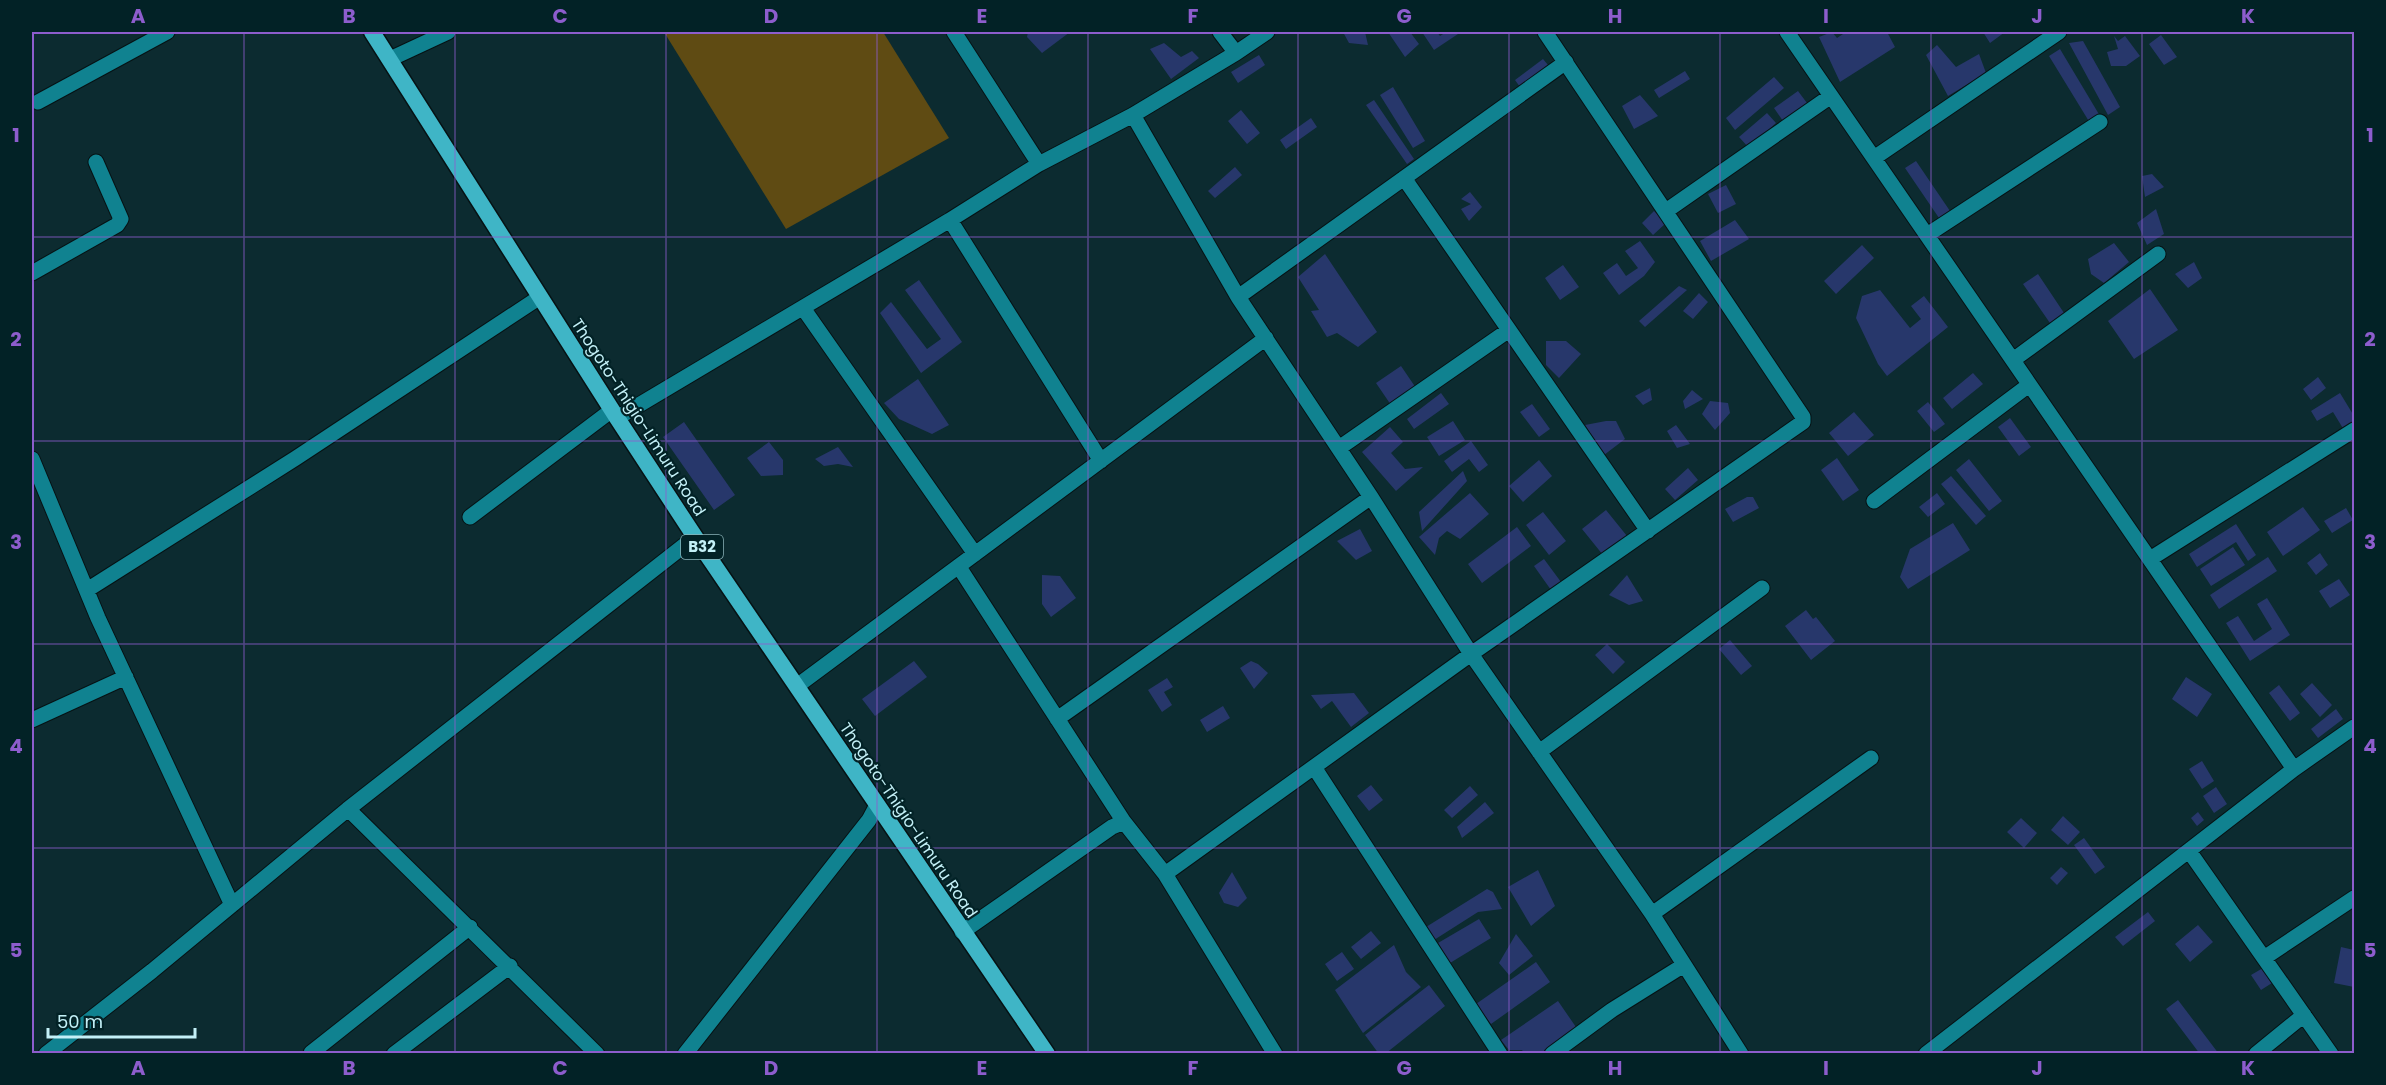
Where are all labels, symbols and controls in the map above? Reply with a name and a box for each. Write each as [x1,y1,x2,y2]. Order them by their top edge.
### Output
text: A [131,2,146,30]
text: B [342,2,356,30]
text: C [552,2,568,30]
text: D [764,2,778,30]
text: E [977,2,987,30]
text: F [1188,2,1199,30]
text: G [1396,2,1412,30]
text: H [1608,2,1622,30]
text: I [1823,2,1829,30]
text: J [2031,2,2043,30]
text: K [2241,2,2255,30]
text: 1 [12,121,20,149]
text: 1 [2366,121,2374,149]
street label: Thogoto-Thigio-Limuru Road [566,314,711,521]
text: 2 [10,325,22,353]
text: 2 [2364,325,2376,353]
text: 3 [10,528,22,556]
text: 3 [2364,528,2376,556]
road number: B32 [681,535,723,559]
street label: Thogoto-Thigio-Limuru Road [834,718,983,923]
text: 4 [9,732,23,760]
text: 4 [2363,732,2377,760]
text: 5 [10,936,23,964]
text: 5 [2364,936,2377,964]
scale bar [48,1001,195,1039]
text: 50 m [57,1009,103,1034]
text: A [131,1054,146,1082]
text: B [342,1054,356,1082]
text: C [552,1054,568,1082]
text: D [764,1054,778,1082]
text: E [977,1054,987,1082]
text: F [1188,1054,1199,1082]
text: G [1396,1054,1412,1082]
text: H [1608,1054,1622,1082]
text: I [1823,1054,1829,1082]
text: J [2031,1054,2043,1082]
text: K [2241,1054,2255,1082]

